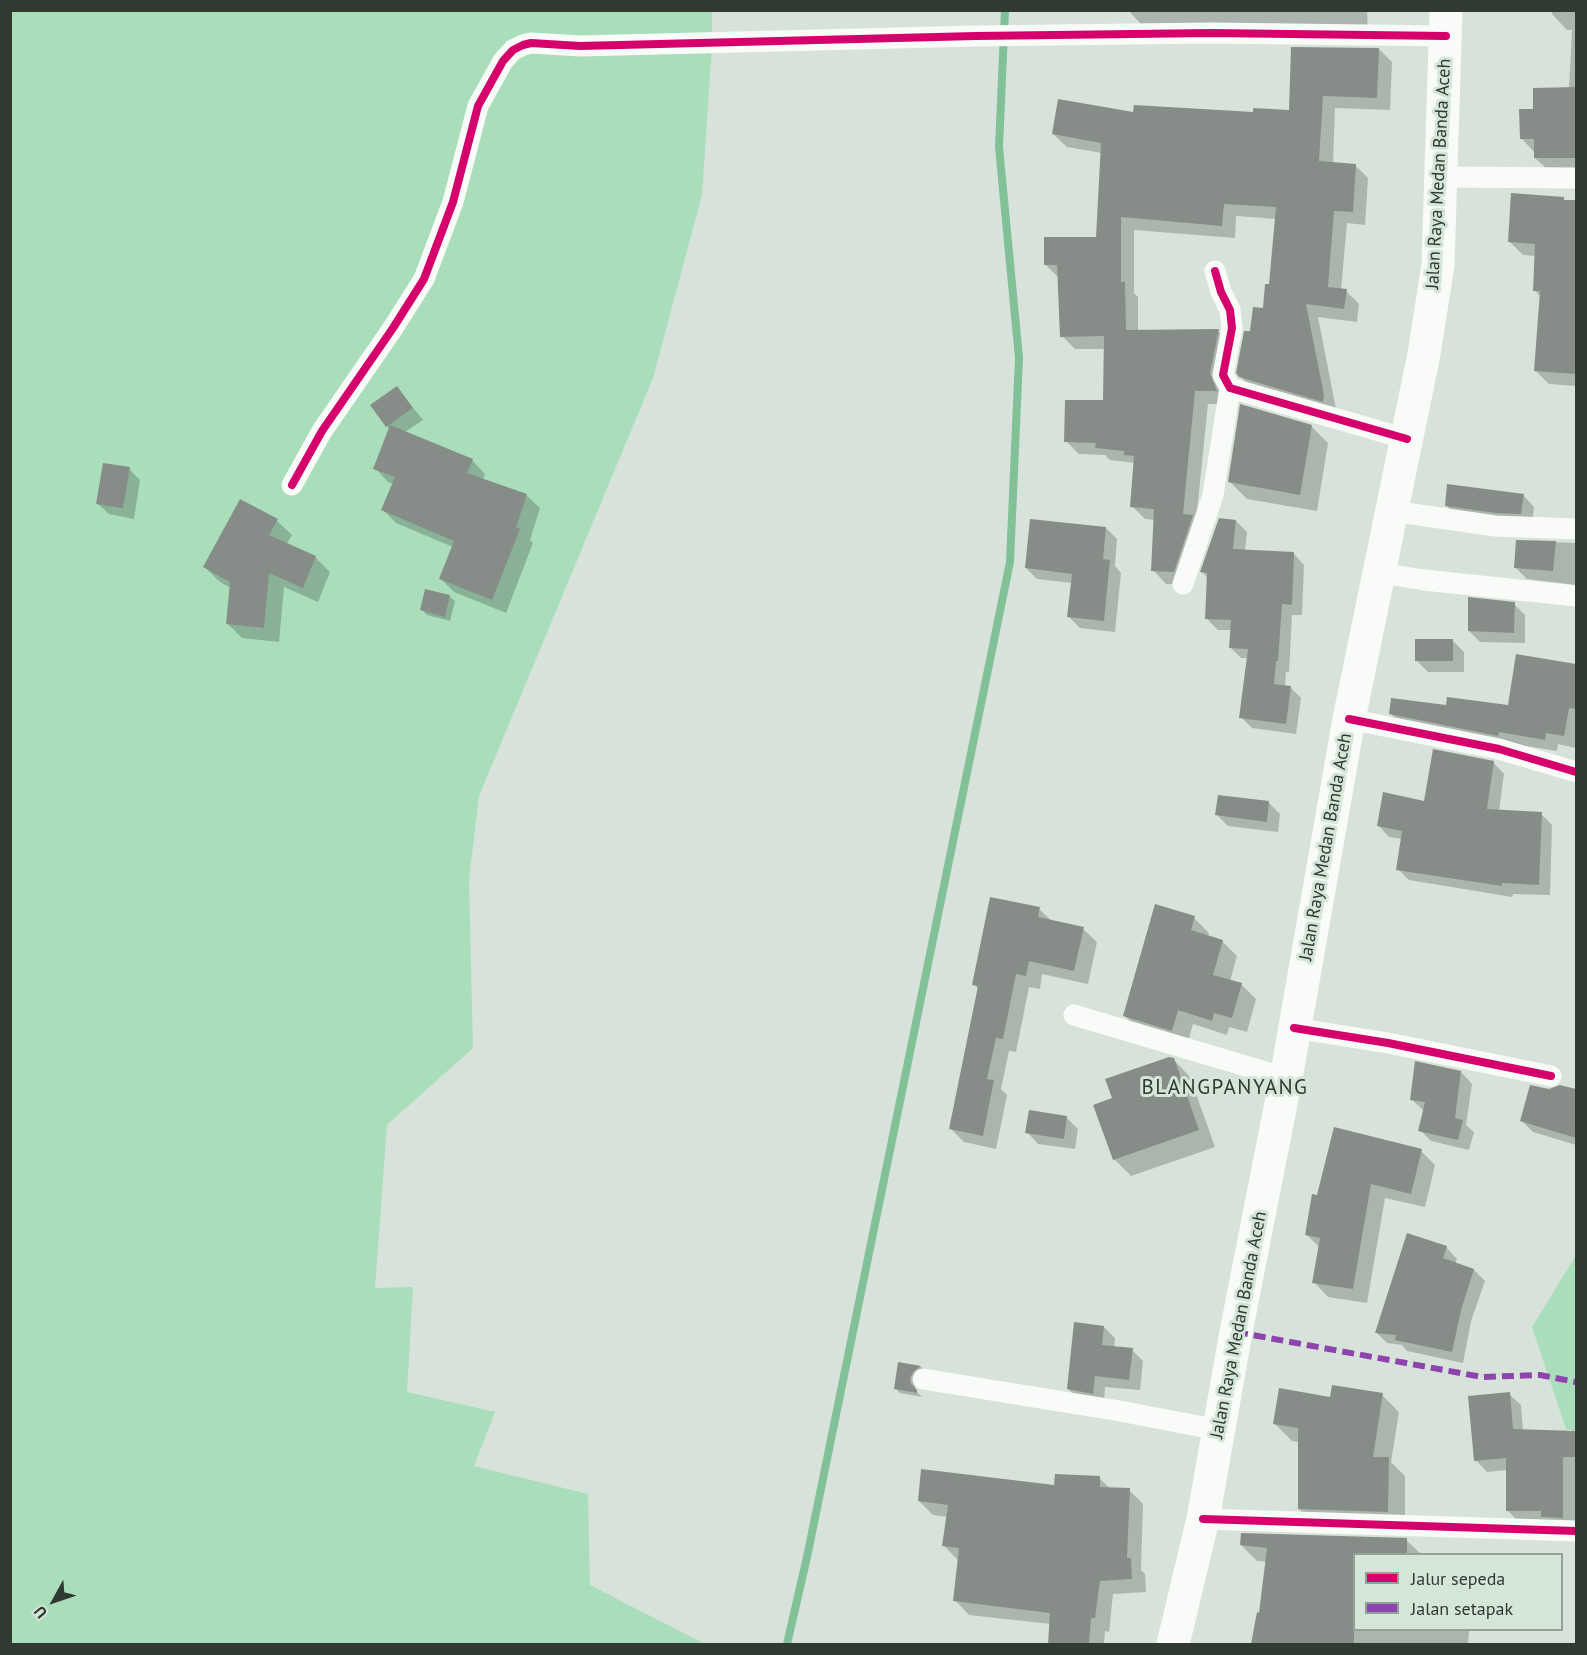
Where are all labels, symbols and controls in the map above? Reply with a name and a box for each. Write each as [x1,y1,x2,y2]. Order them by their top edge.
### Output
street label: Jalan Raya Medan Banda Aceh [1422,58,1456,290]
street label: Jalan Raya Medan Banda Aceh [1295,731,1357,963]
district label: BLANGPANYANG [1142,1075,1308,1101]
street label: Jalan Raya Medan Banda Aceh [1206,1210,1272,1440]
legend [1353,1553,1563,1631]
text: Jalur sepeda [1411,1567,1505,1590]
north arrow [24,1571,84,1631]
text: Jalan setapak [1411,1597,1513,1620]
text: U [29,1602,51,1623]

